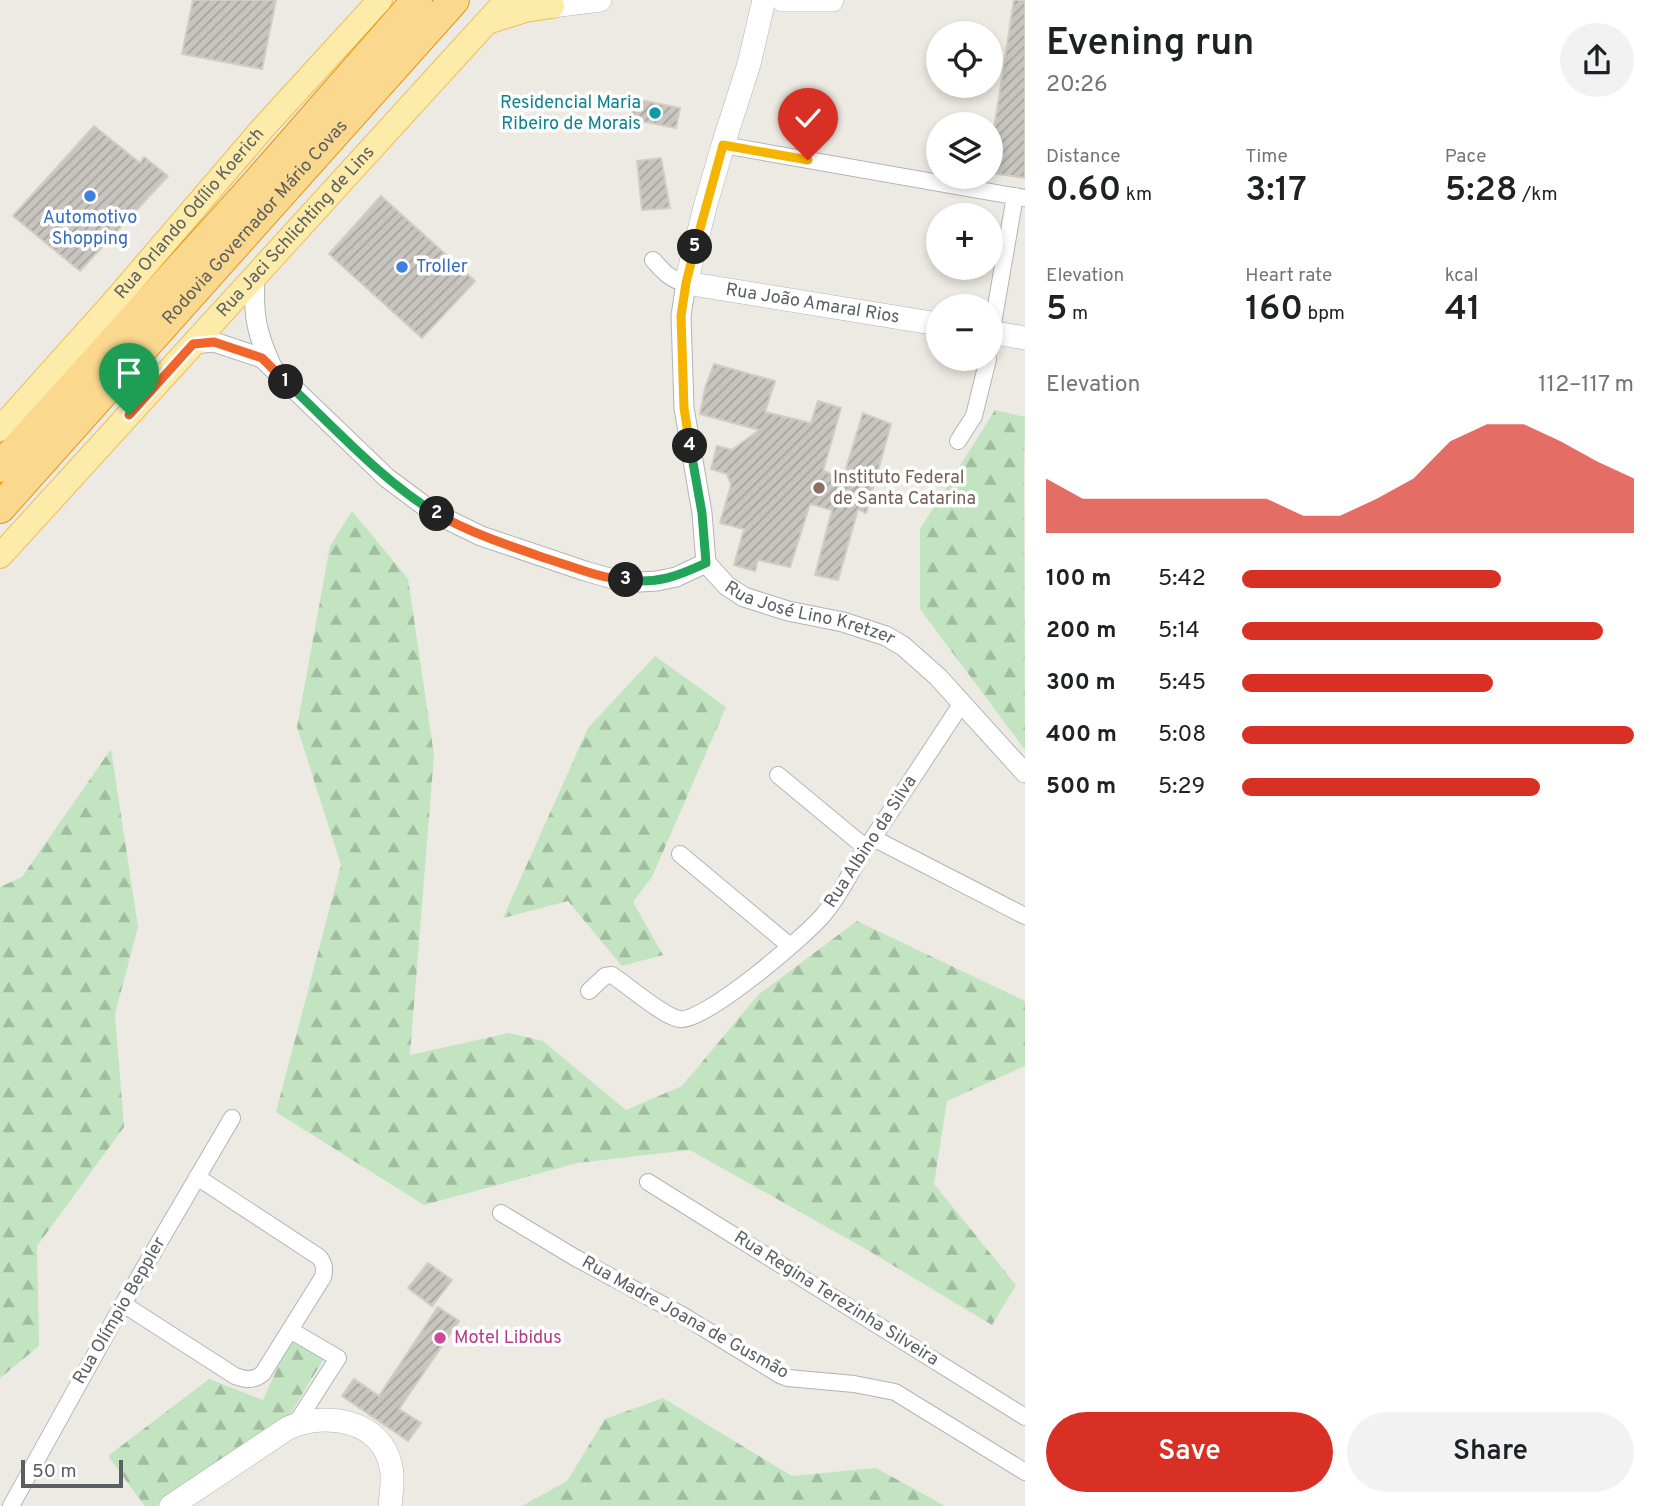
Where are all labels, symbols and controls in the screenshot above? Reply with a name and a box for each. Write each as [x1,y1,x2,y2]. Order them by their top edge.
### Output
text: Evening run [1046,20,1254,69]
map controls [926,21,1003,371]
button: locate [926,21,1003,98]
button: share [1560,23,1634,97]
text: 20:26 [1046,71,1108,100]
pin [778,88,838,160]
place label: Residencial Maria Ribeiro de Morais [500,92,641,136]
icon: check [789,99,827,137]
marker: Residencial Maria Ribeiro de Morais [647,105,663,121]
button: layers [926,112,1003,189]
street label: Rodovia Governador Mário Covas [158,115,353,330]
street label: Rua Orlando Odílio Koerich [110,123,269,304]
street label: Rua Jaci Schlichting de Lins [212,141,380,322]
text: Distance [1046,145,1121,169]
text: Time [1245,145,1288,169]
text: Pace [1445,145,1486,169]
text: 0.60 [1046,169,1121,213]
text: 3:17 [1245,169,1307,213]
text: 5:28 [1445,169,1518,213]
text: km [1121,183,1152,207]
text: /km [1518,183,1558,207]
marker: Automotivo Shopping [82,188,98,204]
button: + [926,203,1003,280]
place label: Automotivo Shopping [43,207,137,251]
pin: 5 [678,230,712,264]
text: 5 [689,234,700,258]
place label: Troller [416,256,468,279]
marker: Troller [394,259,410,275]
text: Elevation [1046,264,1124,288]
text: Heart rate [1245,264,1332,288]
text: kcal [1445,264,1478,288]
street label: Rua João Amaral Rios [724,278,901,329]
text: 5 [1046,288,1068,332]
text: 160 [1245,288,1303,332]
text: 41 [1445,288,1481,332]
button: − [926,294,1003,371]
text: m [1068,302,1088,326]
text: bpm [1303,302,1345,326]
pin [99,343,159,415]
icon: arrive [110,354,148,392]
pin: 1 [268,364,304,400]
text: 1 [282,369,289,393]
text: Elevation [1046,371,1141,400]
text: 112–117 m [1538,371,1634,400]
pin: 4 [672,428,708,464]
text: 4 [683,433,696,457]
place label: Instituto Federal de Santa Catarina [833,467,976,511]
marker: Instituto Federal de Santa Catarina [811,480,827,496]
pin: 2 [420,496,454,532]
text: 2 [431,501,442,525]
pin: 3 [608,562,644,598]
text: 100 m [1046,565,1111,594]
text: 5:42 [1158,565,1206,594]
text: 3 [620,567,631,591]
street label: Rua José Lino Kretzer [720,576,899,650]
text: 200 m [1046,617,1116,646]
text: 5:14 [1158,617,1200,646]
text: 300 m [1046,669,1116,698]
text: 5:45 [1158,669,1206,698]
text: 400 m [1046,721,1117,750]
text: 5:08 [1158,721,1206,750]
street label: Rua Albino da Silva [820,771,922,913]
text: 500 m [1046,773,1116,802]
text: 5:29 [1158,773,1205,802]
street label: Rua Regina Terezinha Silveira [729,1226,943,1372]
street label: Rua Olímpio Beppler [68,1233,172,1389]
street label: Rua Madre Joana de Gusmão [577,1251,793,1385]
place label: Motel Libidus [454,1327,562,1350]
marker: Motel Libidus [432,1330,448,1346]
button: Save [1046,1412,1333,1492]
button: Share [1347,1412,1634,1492]
scale bar [21,1457,122,1489]
text: 50 m [32,1460,77,1484]

